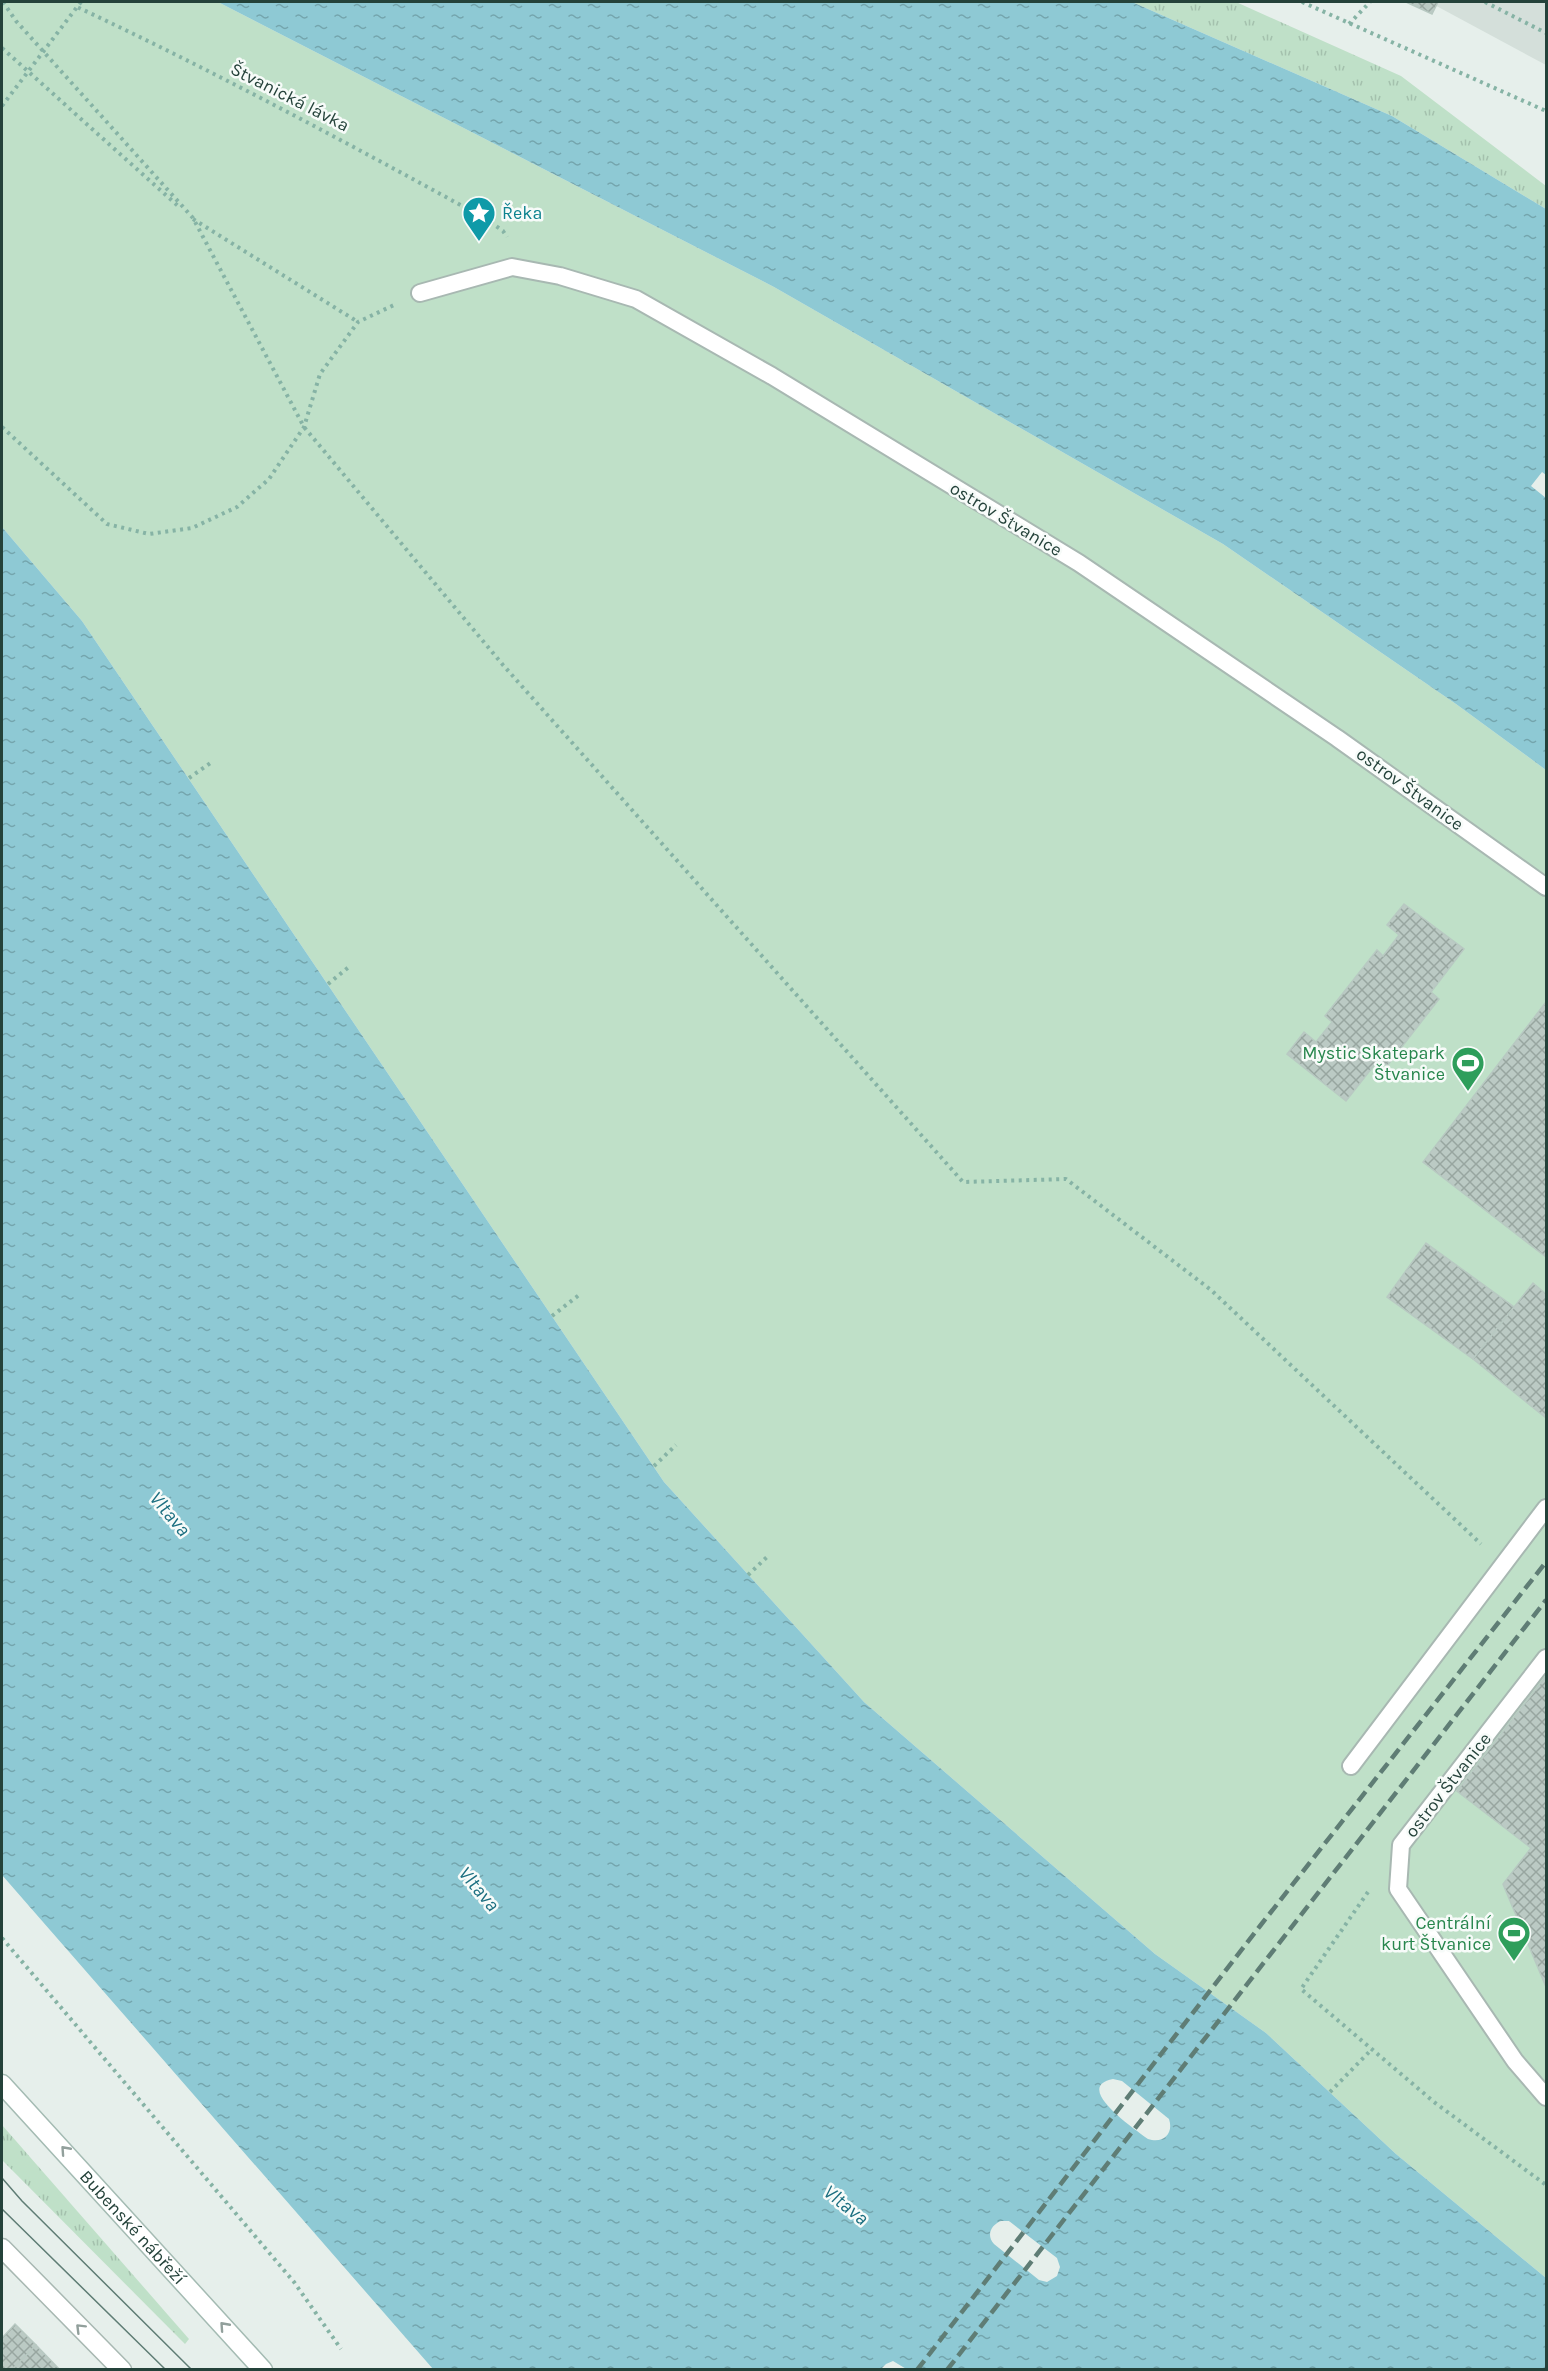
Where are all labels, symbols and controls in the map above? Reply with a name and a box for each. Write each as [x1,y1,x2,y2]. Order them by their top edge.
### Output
street label: Štvanická lávka [227,58,353,136]
place icon: Řeka [461,195,497,242]
place label: Řeka [502,202,542,224]
street label: ostrov Štvanice [946,477,1066,561]
street label: ostrov Štvanice [1352,743,1468,835]
place label: Mystic Skatepark Štvanice [1302,1042,1445,1085]
sports icon: Mystic Skatepark Štvanice [1450,1045,1486,1092]
water label: Vltava [145,1487,195,1541]
street label: ostrov Štvanice [1400,1728,1496,1842]
water label: Vltava [454,1862,504,1916]
place label: Centrální kurt Štvanice [1381,1912,1492,1955]
sports icon: Centrální kurt Štvanice [1496,1915,1532,1962]
one-way arrow [61,2147,72,2157]
street label: Bubenské nábřeží [75,2166,191,2290]
water label: Vltava [819,2180,873,2230]
one-way arrow [220,2322,231,2333]
one-way arrow [77,2324,88,2335]

